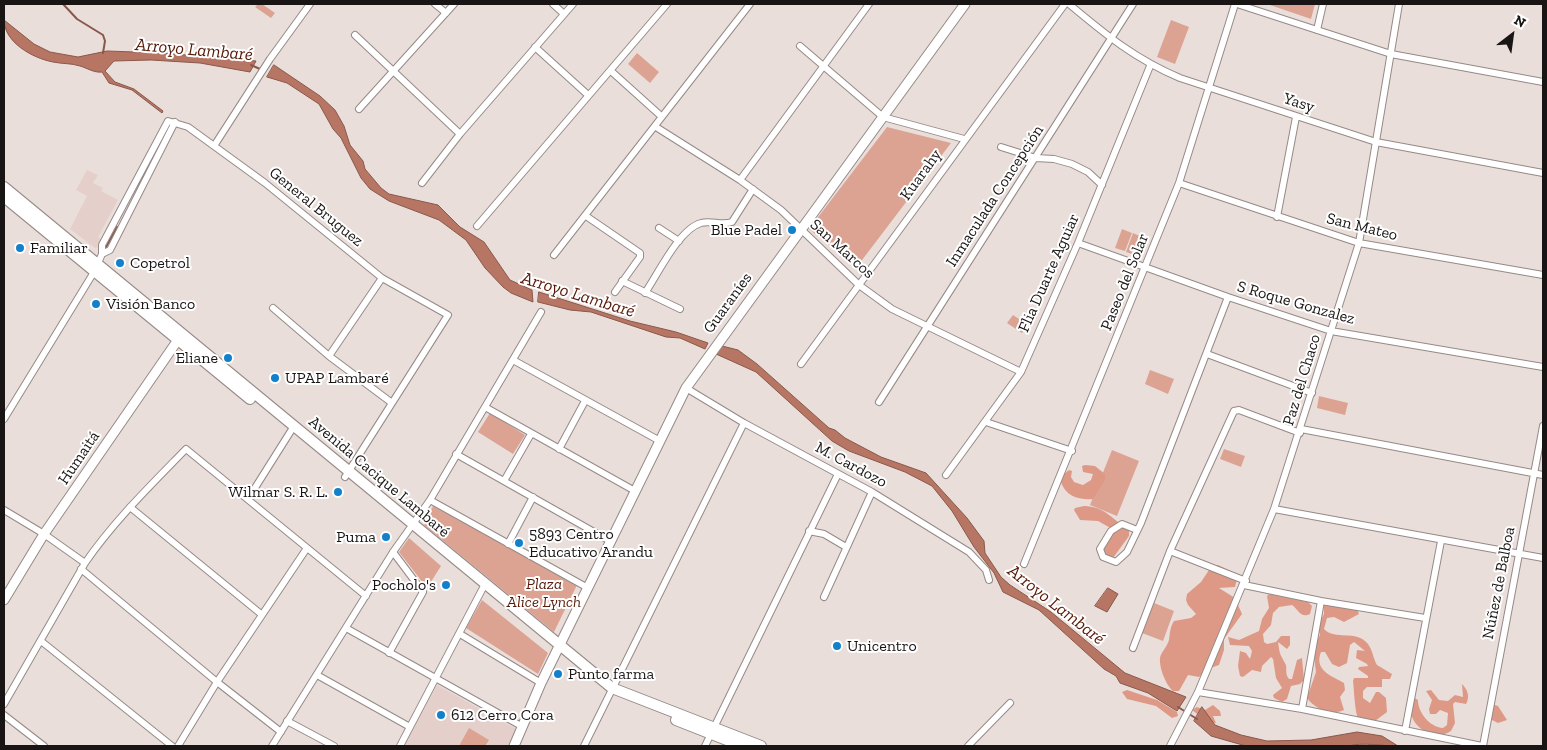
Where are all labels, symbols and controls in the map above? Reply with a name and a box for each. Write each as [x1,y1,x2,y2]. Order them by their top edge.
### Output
north arrow [1487,10,1537,60]
text: N [1511,12,1529,32]
water label: Arroyo Lambaré [134,34,254,66]
street label: Yasy [1281,89,1317,117]
street label: Inmaculada Concepción [942,122,1048,270]
street label: Kuarahy [896,146,946,204]
street label: General Bruguez [265,163,367,251]
street label: San Mateo [1325,209,1399,245]
street label: Flia Duarte Aguiar [1014,211,1084,335]
street label: San Marcos [806,215,878,283]
place label: Blue Padel [711,220,782,240]
marker: Blue Padel [786,224,798,236]
street label: Paseo del Solar [1097,231,1153,333]
place label: Familiar [30,238,88,258]
marker: Familiar [14,242,26,254]
place label: Copetrol [130,253,190,273]
marker: Copetrol [114,257,126,269]
water label: Arroyo Lambaré [519,267,637,323]
street label: Guaraníes [700,269,756,337]
street label: S Roque Gonzalez [1235,277,1357,329]
place label: Visión Banco [106,294,195,314]
marker: Visión Banco [90,298,102,310]
street label: Paz del Chaco [1279,332,1325,428]
place label: Eliane [175,348,218,368]
marker: Eliane [222,352,234,364]
place label: UPAP Lambaré [285,368,389,388]
marker: UPAP Lambaré [269,372,281,384]
street label: Avenida Cacique Lambaré [305,412,453,542]
street label: Humaitá [54,428,104,488]
street label: M. Cardozo [812,438,890,492]
place label: Wilmar S. R. L. [228,482,328,502]
marker: Wilmar S. R. L. [332,486,344,498]
place label: 5893 Centro Educativo Arandu [529,524,653,562]
street label: Núñez de Balboa [1479,525,1519,641]
place label: Puma [336,527,376,547]
marker: Puma [380,531,392,543]
marker: 5893 Centro Educativo Arandu [513,537,525,549]
water label: Arroyo Lambaré [1003,560,1109,650]
park label: Plaza Alice Lynch [507,574,581,612]
place label: Pocholo's [372,575,436,595]
marker: Pocholo's [440,579,452,591]
place label: Unicentro [847,636,917,656]
marker: Unicentro [831,640,843,652]
place label: Punto farma [568,664,654,684]
marker: Punto farma [552,668,564,680]
place label: 612 Cerro Cora [451,705,554,725]
marker: 612 Cerro Cora [435,709,447,721]

